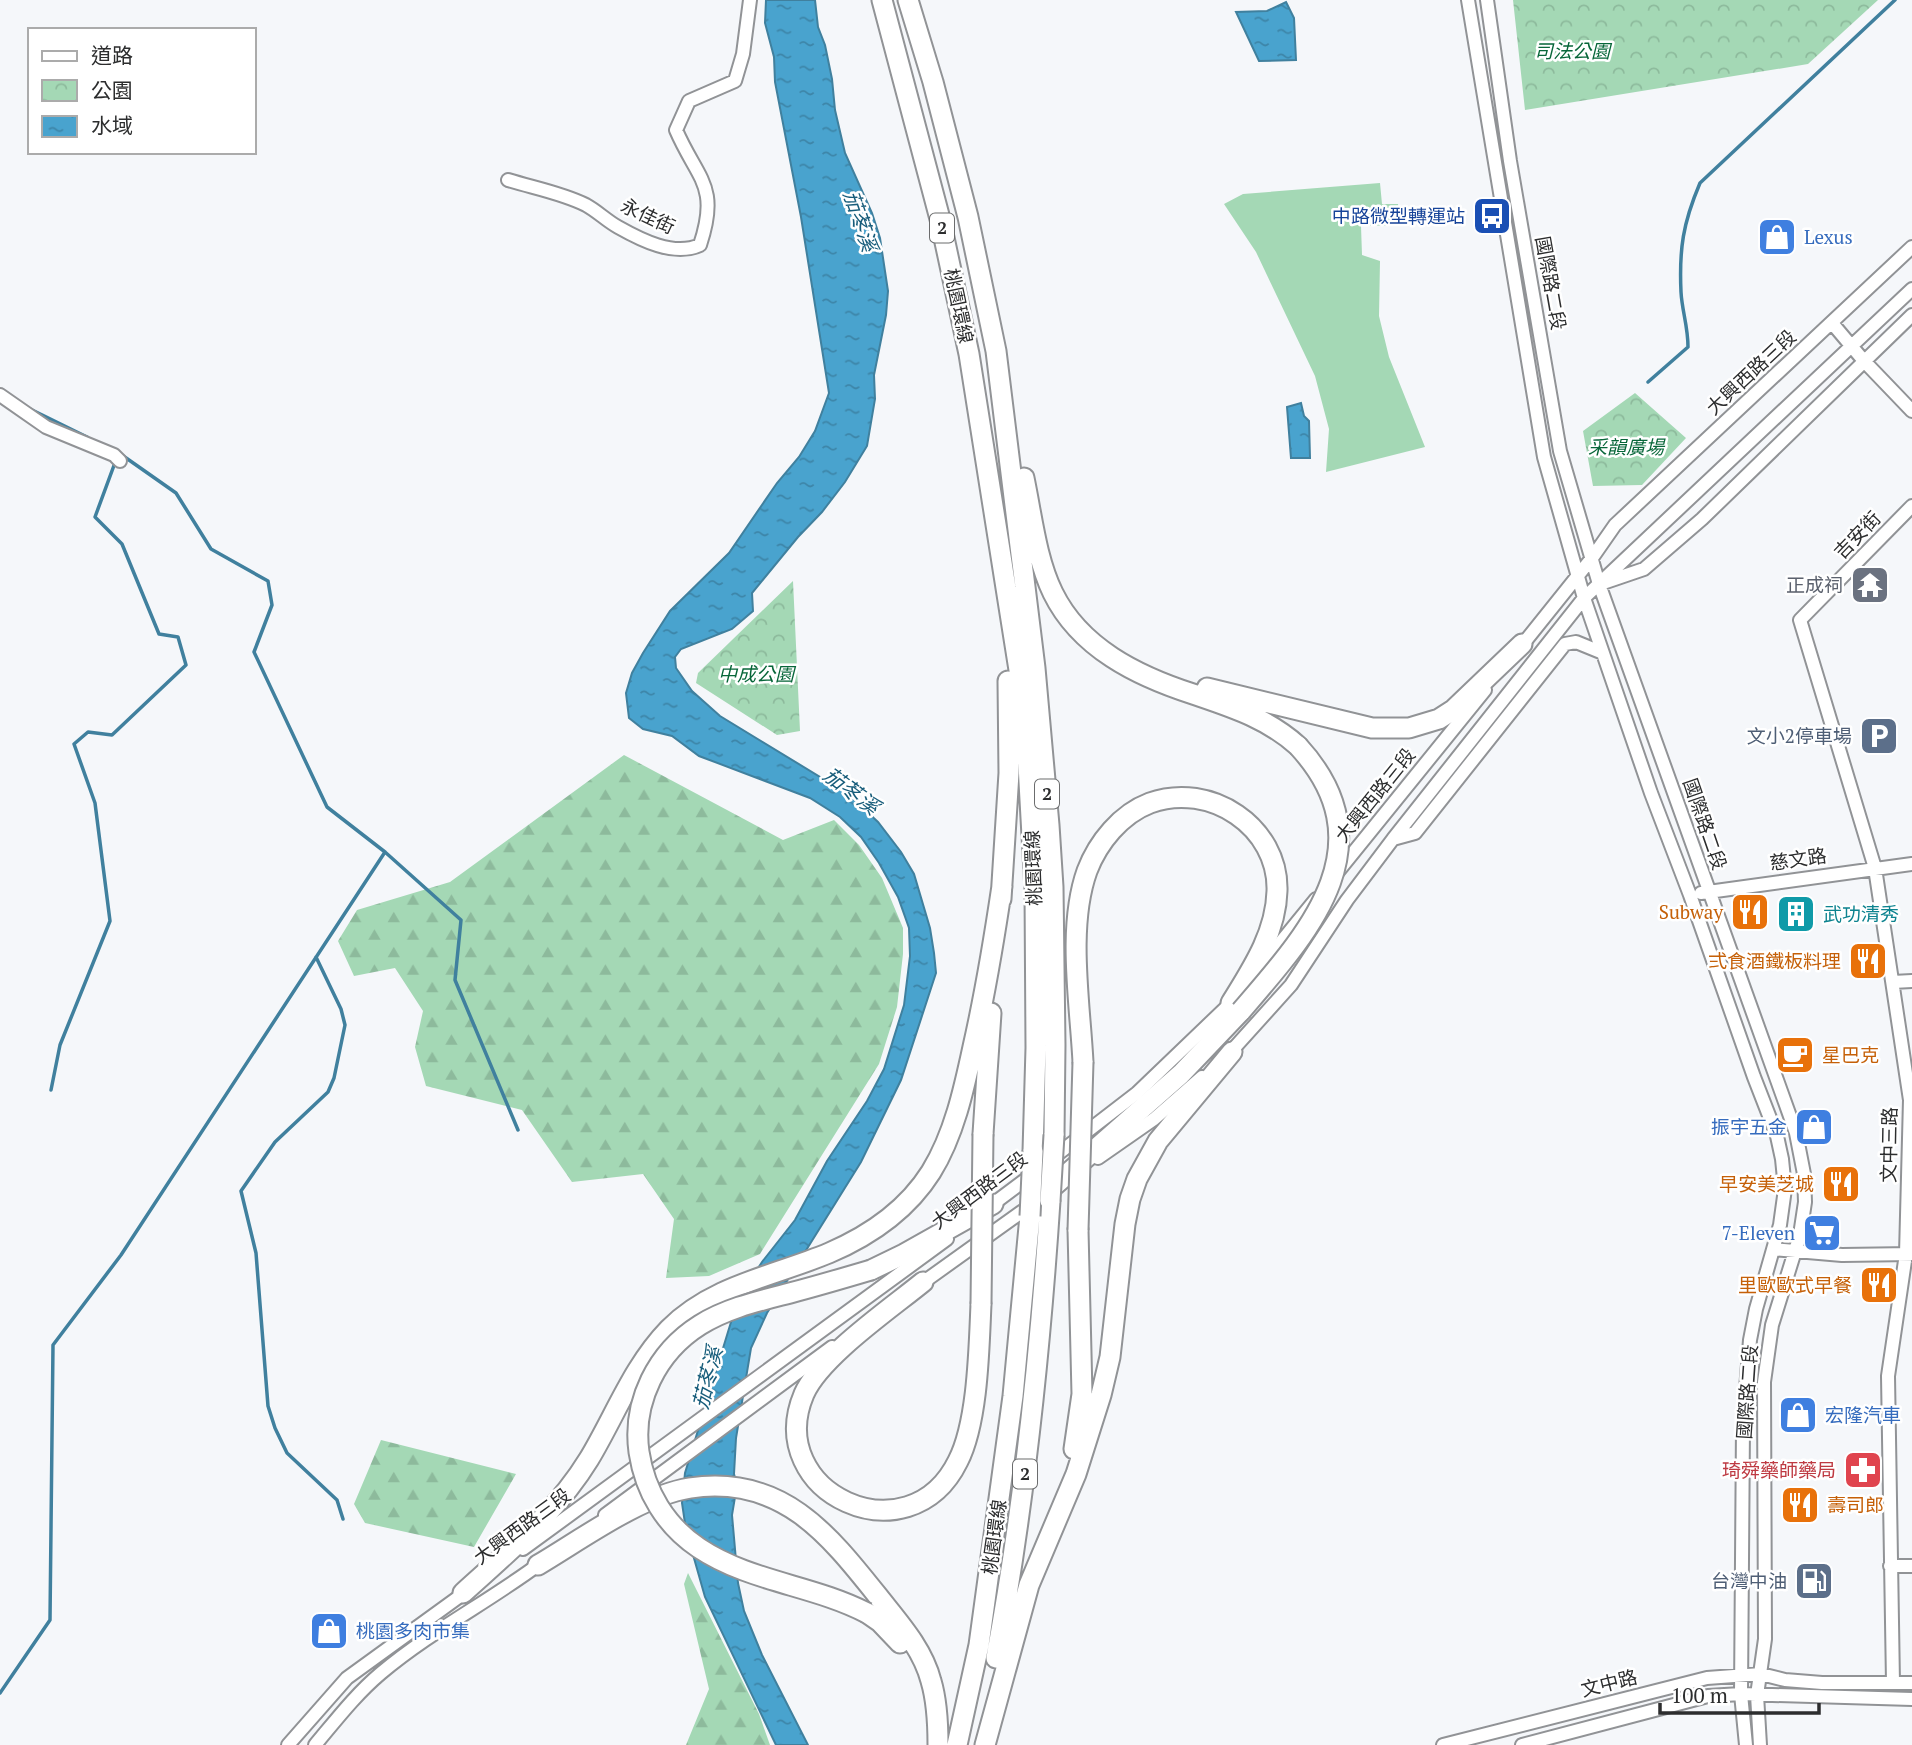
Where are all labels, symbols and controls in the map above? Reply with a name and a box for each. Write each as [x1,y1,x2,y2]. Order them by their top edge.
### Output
legend [28,28,256,154]
park label: 司法公園 [1534,38,1613,63]
text: 道路 [91,41,133,69]
text: 公園 [91,76,133,104]
text: 水域 [91,111,133,139]
water label: 茄苳溪 [837,186,885,258]
street label: 永佳街 [617,192,679,239]
bus stop icon: 中路微型轉運站 [1471,195,1513,237]
place label: 中路微型轉運站 [1332,203,1465,228]
road number: 2 [930,213,954,242]
shop icon: Lexus [1756,216,1798,258]
place label: Lexus [1804,224,1853,249]
street label: 國際路二段 [1531,234,1572,332]
street label: 桃園環線 [939,266,980,346]
street label: 大興西路三段 [1700,324,1801,420]
park label: 采韻廣場 [1588,434,1666,459]
street label: 吉安街 [1828,505,1885,564]
temple icon: 正成祠 [1849,564,1891,606]
place label: 正成祠 [1786,572,1843,597]
park label: 中成公園 [718,661,797,686]
parking icon: 文小2停車場 [1858,715,1900,757]
place label: 文小2停車場 [1747,723,1852,748]
street label: 大興西路三段 [1329,743,1420,847]
water label: 茄苳溪 [818,760,888,822]
street label: 國際路二段 [1678,775,1733,873]
road number: 2 [1035,780,1059,808]
street label: 桃園環線 [1019,830,1046,906]
street label: 慈文路 [1768,842,1828,875]
restaurant icon: Subway [1729,891,1771,933]
building icon: 武功清秀 [1775,893,1817,935]
place label: Subway [1659,899,1723,924]
place label: 武功清秀 [1823,901,1899,926]
restaurant icon: 弍食酒鐵板料理 [1847,940,1889,982]
place label: 弍食酒鐵板料理 [1708,948,1841,973]
cafe icon: 星巴克 [1774,1034,1816,1076]
place label: 星巴克 [1822,1042,1879,1067]
shop icon: 振宇五金 [1793,1106,1835,1148]
street label: 文中三路 [1875,1107,1902,1183]
place label: 振宇五金 [1711,1114,1787,1139]
street label: 大興西路三段 [926,1145,1032,1234]
restaurant icon: 早安美芝城 [1820,1163,1862,1205]
place label: 早安美芝城 [1719,1171,1814,1196]
supermarket icon: 7-Eleven [1801,1212,1843,1254]
place label: 7-Eleven [1722,1220,1795,1245]
restaurant icon: 里歐歐式早餐 [1858,1264,1900,1306]
place label: 里歐歐式早餐 [1738,1272,1852,1297]
water label: 茄苳溪 [686,1341,729,1412]
street label: 國際路二段 [1731,1344,1762,1440]
shop icon: 宏隆汽車 [1777,1394,1819,1436]
place label: 宏隆汽車 [1825,1402,1901,1427]
pharmacy icon: 琦舜藥師藥局 [1842,1449,1884,1491]
place label: 琦舜藥師藥局 [1722,1457,1836,1482]
road number: 2 [1013,1460,1037,1489]
street label: 大興西路三段 [468,1482,575,1569]
restaurant icon: 壽司郎 [1779,1484,1821,1526]
place label: 壽司郎 [1827,1492,1884,1517]
street label: 桃園環線 [976,1498,1011,1576]
fuel station icon: 台灣中油 [1793,1560,1835,1602]
place label: 台灣中油 [1711,1568,1787,1593]
shop icon: 桃園多肉市集 [308,1610,350,1652]
place label: 桃園多肉市集 [356,1618,470,1643]
street label: 文中路 [1578,1663,1640,1702]
scale bar [1660,1672,1819,1716]
text: 100 m [1671,1681,1728,1709]

